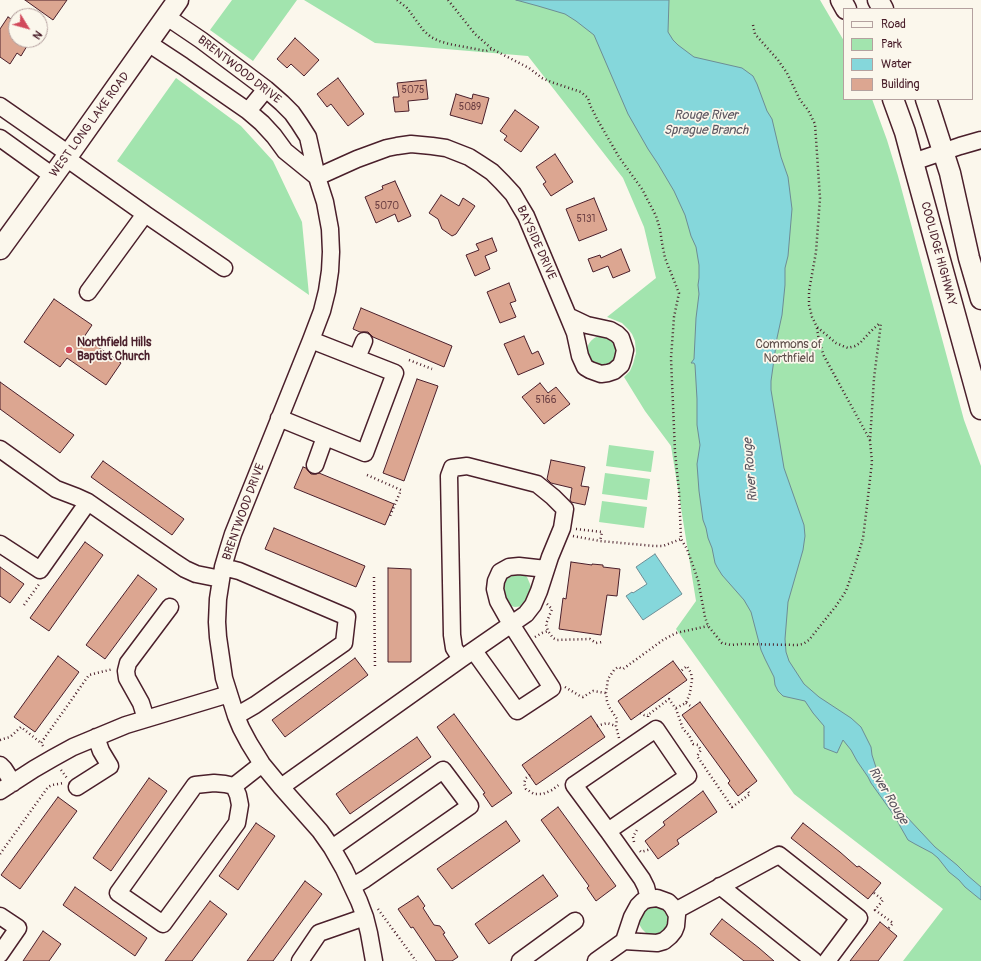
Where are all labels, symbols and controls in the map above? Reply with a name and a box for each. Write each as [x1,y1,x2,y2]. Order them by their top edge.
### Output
north arrow [8,8,48,48]
legend [843,8,973,100]
text: Road [881,17,906,32]
text: N [30,28,45,42]
street label: BRENTWOOD DRIVE [194,33,284,107]
text: Park [881,37,902,52]
text: Water [881,57,912,72]
street label: WEST LONG LAKE ROAD [47,70,133,180]
text: Building [881,77,920,92]
house number: 5075 [402,84,424,96]
house number: 5089 [459,101,481,113]
water label: Rouge River Sprague Branch [664,108,748,139]
house number: 5070 [375,200,399,212]
street label: COOLIDGE HIGHWAY [917,200,959,308]
street label: BAYSIDE DRIVE [513,204,559,282]
house number: 5131 [577,213,595,225]
place label: Northfield Hills Baptist Church [77,336,151,364]
park label: Commons of Northfield [756,338,822,366]
marker: Northfield Hills Baptist Church [64,345,74,355]
house number: 5166 [536,394,556,406]
water label: River Rouge [740,437,762,503]
street label: BRENTWOOD DRIVE [220,462,268,562]
water label: River Rouge [865,765,911,827]

